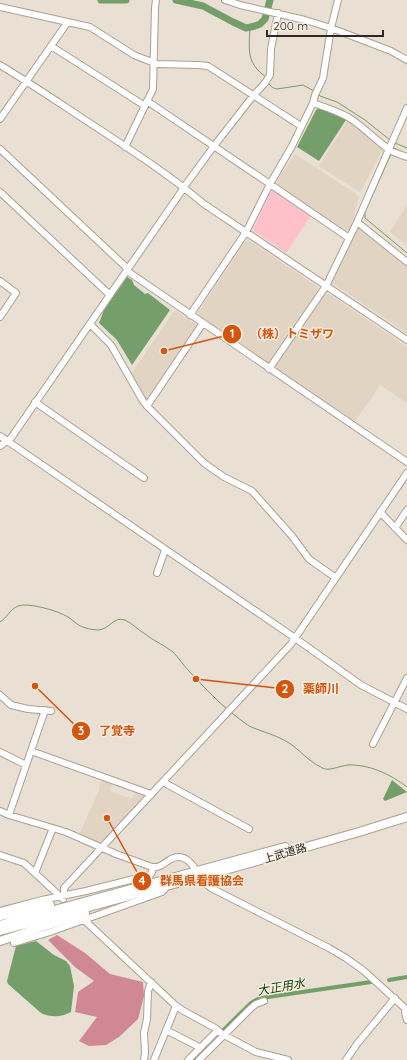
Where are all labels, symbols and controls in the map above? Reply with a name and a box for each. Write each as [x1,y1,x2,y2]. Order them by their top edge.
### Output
scale bar [267,12,383,38]
text: 200 m [273,18,308,33]
callout: （株）トミザワ [222,322,342,346]
text: 1 [230,326,234,341]
text: （株）トミザワ [250,326,334,341]
callout: 薬師川 [275,677,347,701]
text: 2 [282,681,289,696]
text: 薬師川 [303,681,339,696]
callout: 了覚寺 [71,719,143,743]
text: 3 [78,723,84,738]
text: 了覚寺 [99,723,135,738]
street label: 上武道路 [262,840,308,866]
callout: 群馬県看護協会 [132,869,252,893]
text: 4 [138,873,146,888]
text: 群馬県看護協会 [160,873,244,888]
water label: 大正用水 [256,975,308,998]

